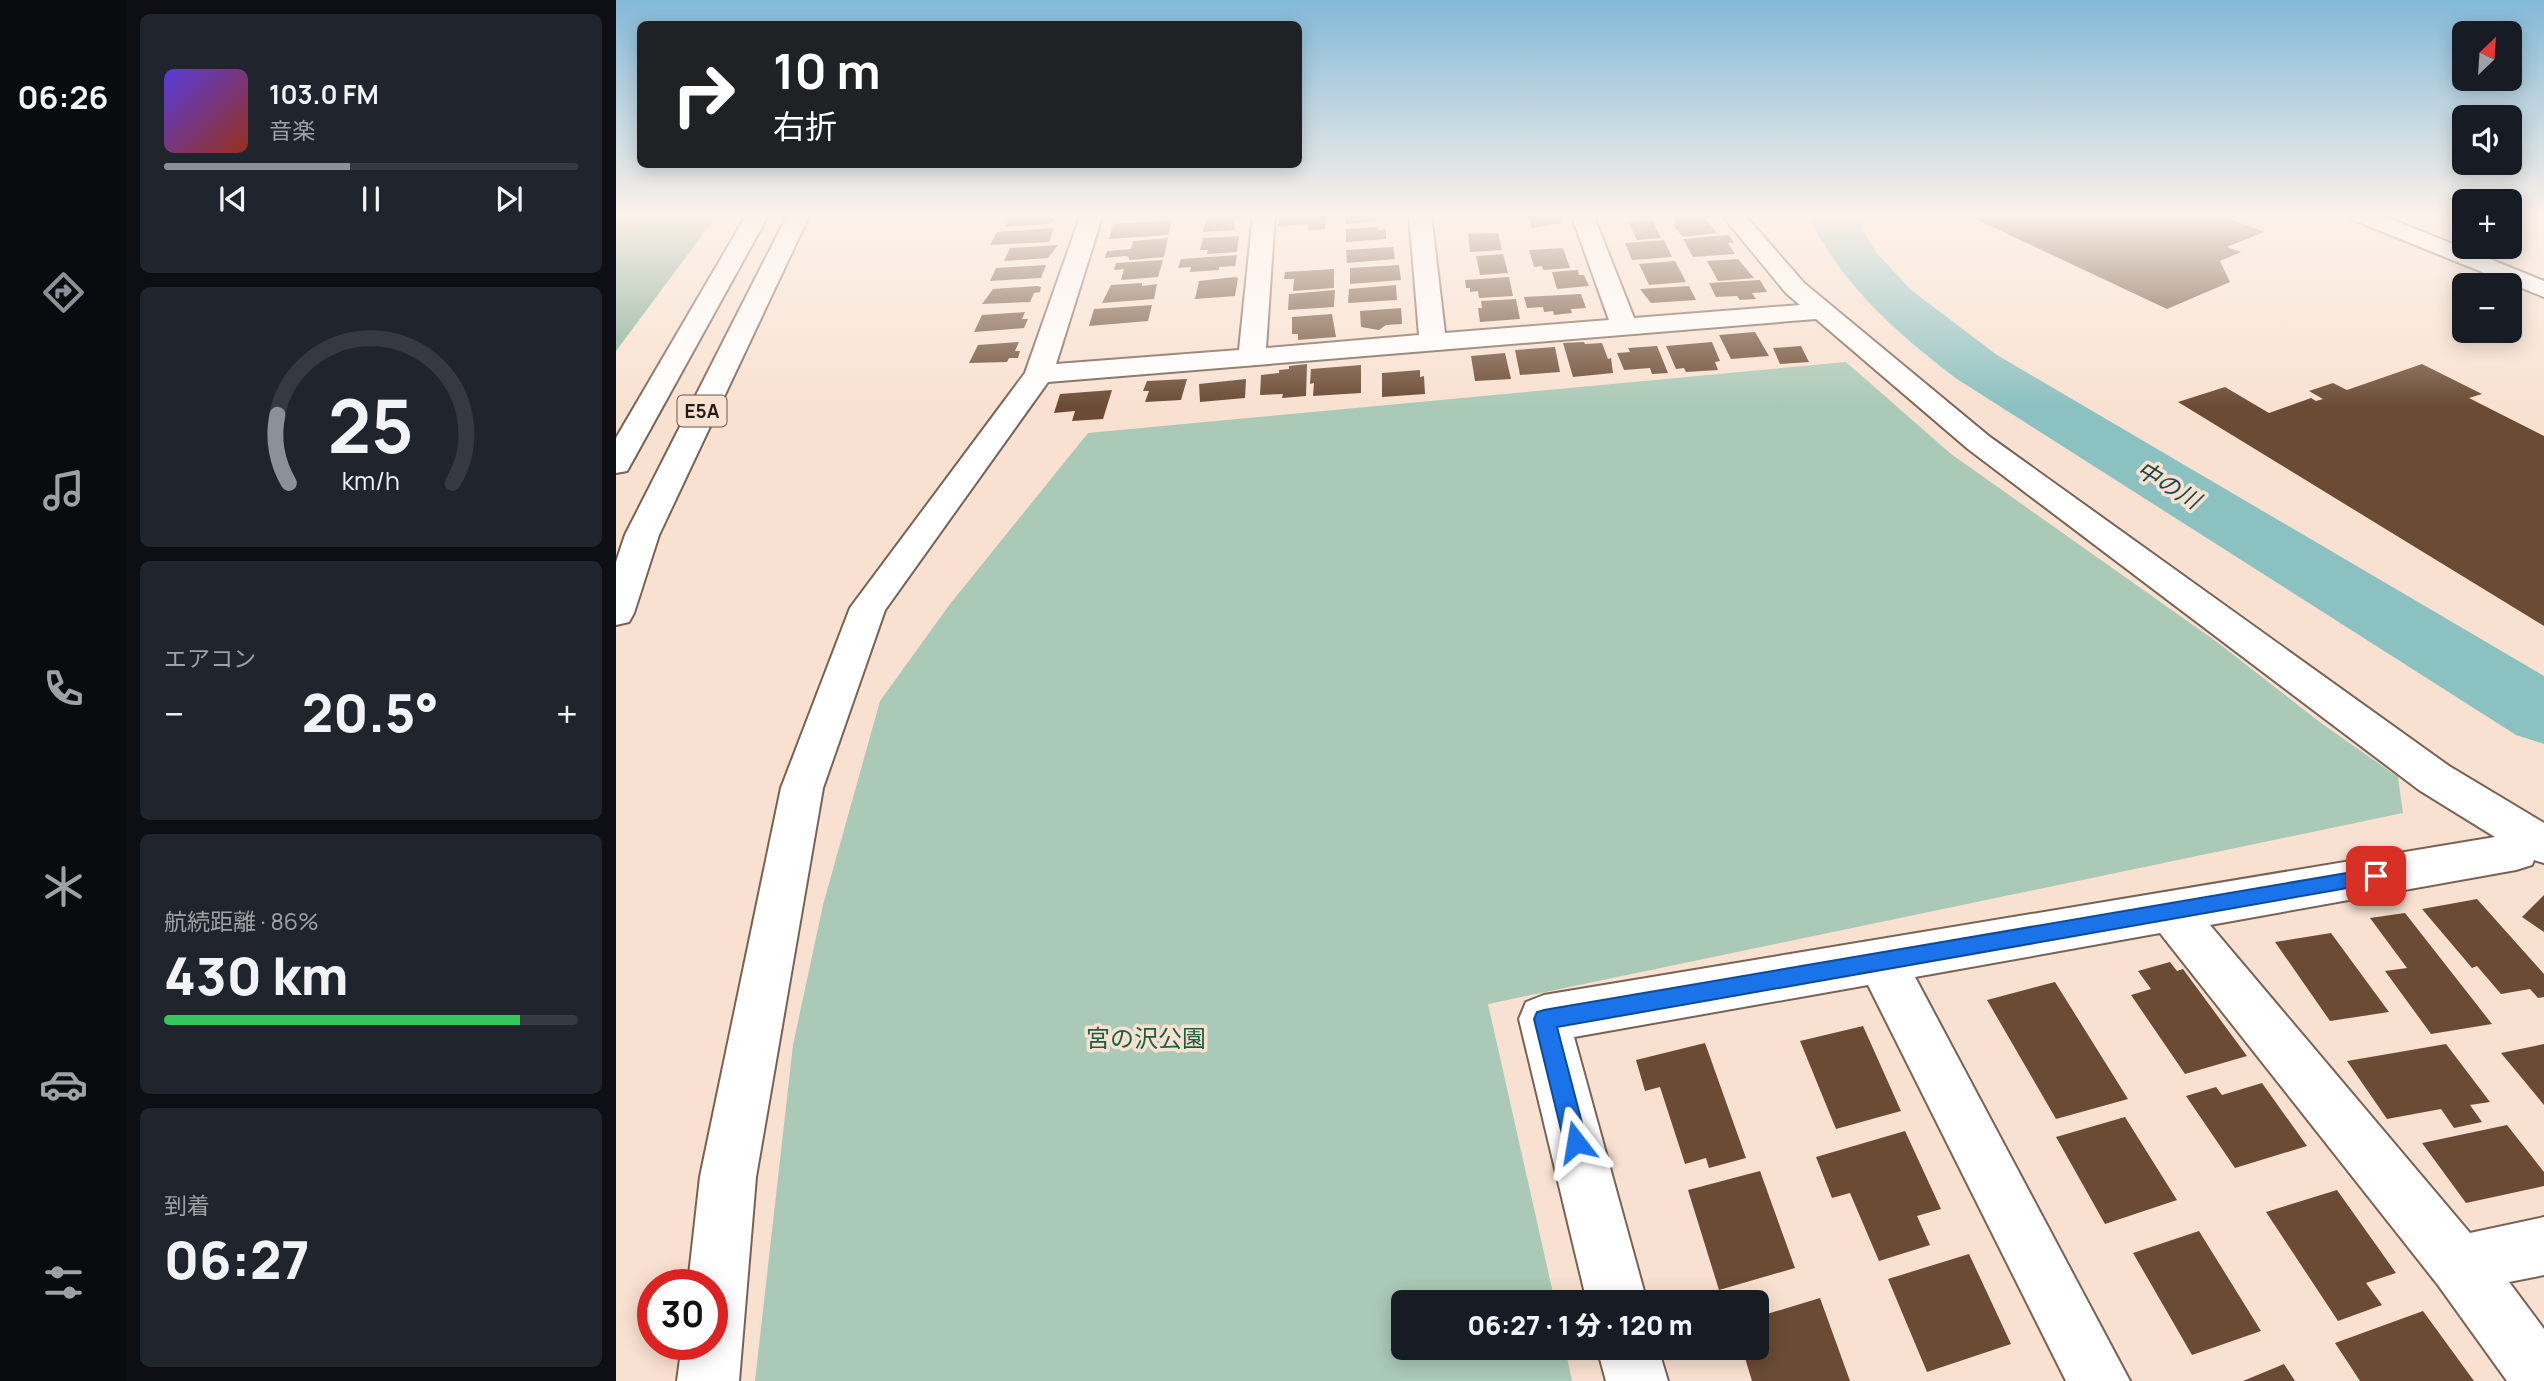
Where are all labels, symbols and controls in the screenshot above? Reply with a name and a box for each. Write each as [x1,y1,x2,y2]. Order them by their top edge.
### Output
north arrow [2452,21,2522,91]
map controls [2452,21,2522,343]
text: 10 m [773,37,881,104]
icon: right [658,49,749,140]
text: 06:26 [18,75,108,119]
text: 103.0 FM [269,76,379,112]
text: 右折 [773,104,837,148]
button: sound [2452,105,2522,175]
text: 音楽 [269,114,315,146]
icon: previous [214,180,252,218]
icon: pause [352,180,390,218]
icon: next [490,180,528,218]
button: + [2452,189,2522,259]
icon: directions [39,268,88,317]
button: − [2452,273,2522,343]
text: 25 [328,376,414,476]
road number: E5A [678,396,726,426]
water label: 中の川 [2131,453,2209,517]
text: km/h [342,463,400,498]
icon: music [39,466,88,515]
text: エアコン [164,642,256,674]
icon: phone [39,664,88,713]
text: 20.5° [302,677,439,748]
text: − [164,687,185,739]
text: + [556,687,578,739]
pin [2346,846,2406,906]
icon: arrive [2357,857,2395,895]
icon: climate [39,862,88,911]
text: 航続距離 · 86% [164,905,319,937]
text: 430 km [164,940,349,1011]
park label: 宮の沢公園 [1086,1021,1206,1054]
icon: car [39,1060,88,1109]
position arrow [1539,1105,1613,1179]
text: 到着 [164,1189,210,1221]
text: 06:27 [164,1224,310,1295]
icon: filters [39,1258,88,1307]
speed limit sign: 30 [637,1269,728,1360]
text: 06:27 · 1 分 · 120 m [1467,1307,1693,1343]

